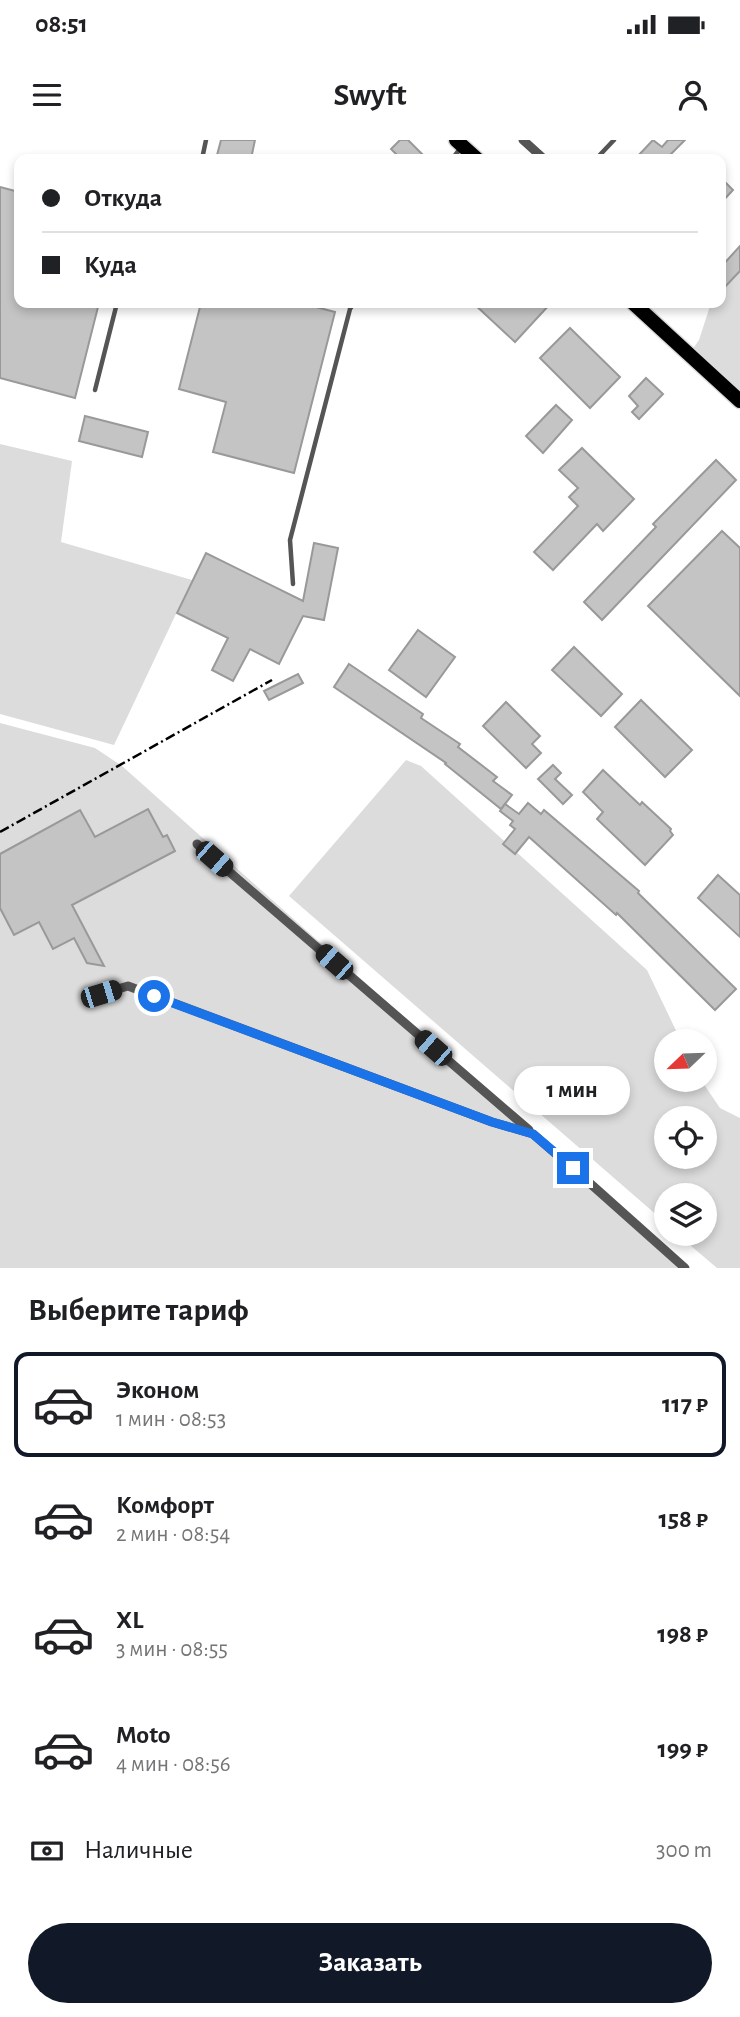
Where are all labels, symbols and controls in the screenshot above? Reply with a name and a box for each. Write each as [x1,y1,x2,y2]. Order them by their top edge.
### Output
text: 08:51 [35,11,88,37]
icon: menu [28,76,66,114]
icon: person [674,76,712,114]
text: Swyft [333,79,407,111]
text: Откуда [84,185,162,211]
text: Куда [84,252,137,278]
car [192,837,237,881]
car [312,940,357,984]
car [78,978,125,1010]
route start [138,980,170,1012]
car [411,1026,456,1070]
north arrow [654,1029,718,1092]
map controls [654,1029,717,1246]
callout: 1 мин [515,1066,631,1116]
text: 1 мин [546,1079,598,1102]
button: locate [654,1106,717,1169]
route end [557,1152,589,1184]
button: layers [654,1183,717,1246]
text: Выберите тариф [28,1294,249,1326]
icon: car [32,1373,95,1436]
text: Эконом [116,1377,199,1403]
text: 117 ₽ [662,1391,708,1417]
text: 1 мин · 08:53 [116,1408,226,1431]
icon: car [32,1488,95,1551]
text: Комфорт [116,1492,214,1518]
text: 158 ₽ [658,1506,708,1532]
text: 2 мин · 08:54 [116,1523,230,1546]
icon: car [32,1603,95,1666]
text: XL [116,1607,143,1633]
text: 198 ₽ [657,1621,708,1647]
text: 3 мин · 08:55 [116,1638,228,1661]
icon: car [32,1718,95,1781]
text: Moto [116,1722,171,1748]
text: 199 ₽ [657,1736,708,1762]
text: 4 мин · 08:56 [116,1753,231,1776]
icon: cash [28,1832,66,1870]
text: Наличные [84,1837,193,1863]
text: 300 m [656,1839,712,1862]
button: Заказать [28,1923,712,2003]

